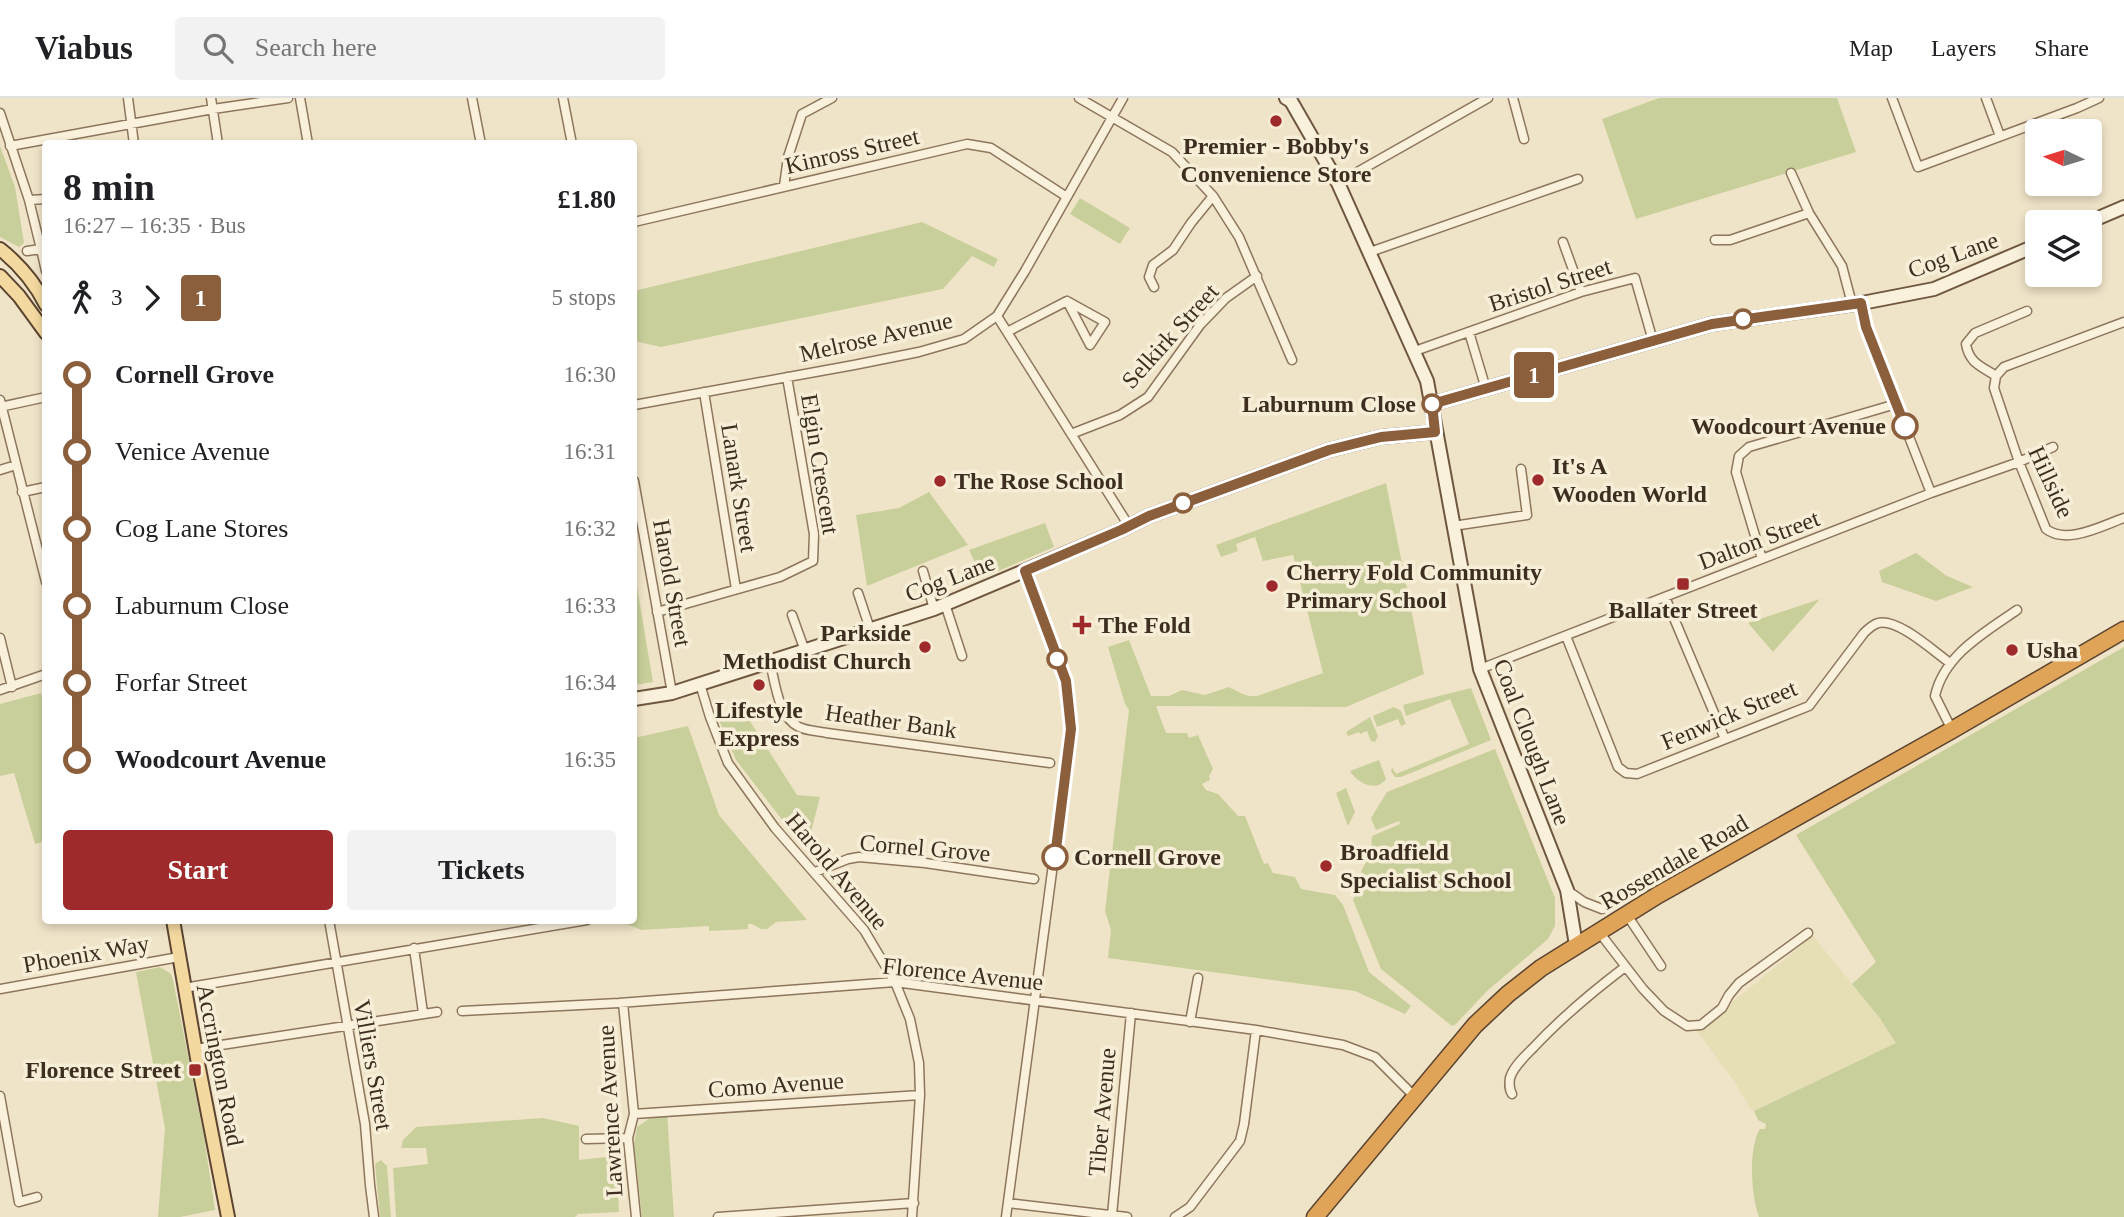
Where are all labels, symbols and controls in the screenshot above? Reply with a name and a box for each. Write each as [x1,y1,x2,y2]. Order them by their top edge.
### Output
search box [175,17,665,80]
icon: search [199,29,237,67]
text: Viabus [35,30,133,66]
text: Search here [255,33,377,62]
text: Map [1849,35,1893,61]
text: Layers [1931,35,1996,61]
text: Share [2034,35,2089,61]
marker: Premier - Bobby's Convenience Store [1268,113,1284,129]
north arrow [2025,119,2102,196]
map controls [2025,119,2102,287]
street label: Kinross Street [782,123,922,179]
place label: Premier - Bobby's Convenience Store [1181,133,1372,187]
text: 8 min [63,166,155,208]
text: £1.80 [558,185,616,214]
button: layers [2025,210,2102,287]
text: 16:27 – 16:35 · Bus [63,213,246,238]
street label: Cog Lane [1904,227,2002,283]
street label: Bristol Street [1485,253,1615,317]
street label: Selkirk Street [1116,278,1224,393]
icon: walk [63,279,101,317]
icon: forward [133,279,171,317]
text: 3 [111,285,123,310]
text: 1 [195,285,207,311]
text: 5 stops [551,285,616,310]
street label: Melrose Avenue [797,307,955,367]
unlabelled marker [1733,309,1753,329]
line badge: 1 [1511,352,1557,398]
text: Cornell Grove [115,360,274,389]
text: 16:30 [564,362,616,387]
text: 1 [1528,362,1540,388]
place label: Laburnum Close [1242,391,1416,417]
street label: Elgin Crescent [796,392,844,536]
marker: Laburnum Close [1422,394,1442,414]
place label: Woodcourt Avenue [1691,413,1886,439]
marker: Woodcourt Avenue [1892,413,1918,439]
street label: Lanark Street [716,422,762,555]
text: Venice Avenue [115,437,270,466]
text: 16:31 [564,439,616,464]
street label: Hillside [2023,442,2079,522]
place label: It's A Wooden World [1552,453,1708,507]
place label: The Rose School [954,468,1124,494]
marker: It's A Wooden World [1530,472,1546,488]
marker: The Rose School [932,473,948,489]
unlabelled marker [1173,493,1193,513]
street label: Dalton Street [1695,505,1823,575]
text: Cog Lane Stores [115,514,288,543]
text: 16:32 [564,516,616,541]
street label: Harold Street [648,517,696,649]
street label: Cog Lane [901,549,999,607]
place label: Cherry Fold Community Primary School [1286,559,1542,613]
marker: Ballater Street [1675,576,1691,592]
marker: Cherry Fold Community Primary School [1264,578,1280,594]
text: Laburnum Close [115,591,289,620]
text: 16:33 [564,593,616,618]
place label: Ballater Street [1608,597,1758,623]
place label: The Fold [1098,612,1191,638]
marker: The Fold [1072,615,1092,635]
place label: Parkside Methodist Church [723,620,911,674]
place label: Usha [2026,637,2078,663]
marker: Parkside Methodist Church [917,639,933,655]
marker: Usha [2004,642,2020,658]
unlabelled marker [1047,649,1067,669]
street label: Coal Clough Lane [1488,655,1576,829]
text: Forfar Street [115,668,247,697]
text: 16:34 [564,670,616,695]
street label: Fenwick Street [1657,675,1801,755]
marker: Lifestyle Express [751,677,767,693]
place label: Lifestyle Express [715,697,803,751]
street label: Heather Bank [824,699,958,743]
text: Woodcourt Avenue [115,745,326,774]
text: 16:35 [564,747,616,772]
street label: Harold Avenue [781,807,893,935]
street label: Rossendale Road [1596,809,1752,915]
street label: Cornel Grove [858,829,992,867]
button: Start [63,830,333,910]
button: Tickets [347,830,616,910]
place label: Broadfield Specialist School [1340,839,1512,893]
marker: Cornell Grove [1042,844,1068,870]
place label: Cornell Grove [1074,844,1221,870]
marker: Broadfield Specialist School [1318,858,1334,874]
street label: Phoenix Way [21,930,151,978]
street label: Florence Avenue [881,953,1045,995]
street label: Accrington Road [192,982,248,1148]
street label: Villiers Street [349,997,397,1133]
street label: Lawrence Avenue [593,1024,627,1198]
street label: Tiber Avenue [1083,1047,1121,1177]
place label: Florence Street [25,1057,181,1083]
marker: Florence Street [187,1062,203,1078]
street label: Como Avenue [707,1067,845,1103]

